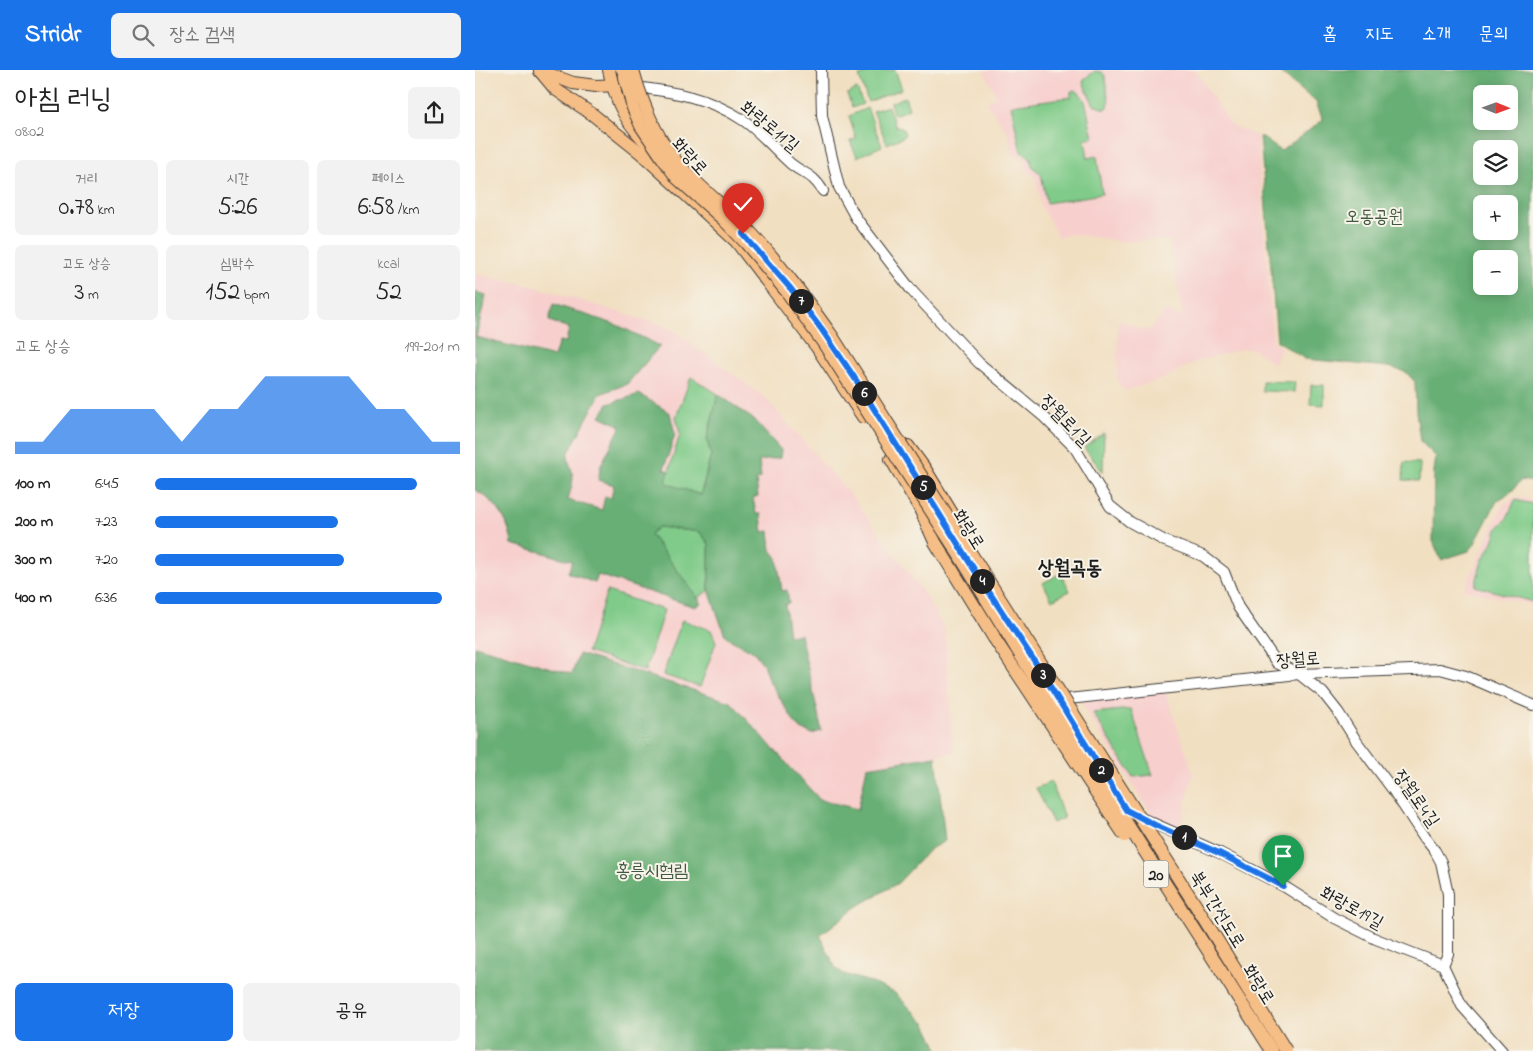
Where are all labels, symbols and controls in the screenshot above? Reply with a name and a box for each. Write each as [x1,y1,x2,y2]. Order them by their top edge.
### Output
search box [111,13,461,58]
text: Stridr [25,18,81,53]
icon: search [129,21,157,49]
text: 장소 검색 [169,22,235,49]
text: 홈 [1323,22,1337,48]
text: 지도 [1365,22,1394,48]
text: 소개 [1422,22,1451,48]
text: 문의 [1479,22,1508,48]
text: 아침 러닝 [15,80,112,121]
north arrow [1473,85,1517,130]
map controls [1473,85,1518,295]
button: share [408,87,460,139]
street label: 화랑로11길 [734,96,804,160]
text: 08:02 [15,120,44,144]
street label: 화랑로 [664,132,713,182]
button: layers [1473,140,1518,185]
text: 거리 [75,169,98,190]
text: 시간 [226,169,249,190]
text: 페이스 [372,169,405,190]
pin [722,183,764,234]
text: 0.78 [58,190,94,226]
text: 5:26 [218,190,257,226]
text: 6:58 [358,190,394,226]
icon: check [729,190,757,218]
button: + [1473,195,1518,240]
text: km [94,200,115,221]
text: /km [394,200,419,221]
park label: 오동공원 [1345,205,1403,231]
button: − [1473,250,1518,295]
text: 고도 상승 [62,254,111,275]
text: 심박수 [221,254,254,275]
text: kcal [377,254,400,275]
text: 3 [74,275,84,311]
text: 152 [205,275,240,311]
text: 52 [375,275,402,311]
text: m [84,285,99,306]
text: bpm [240,285,270,306]
pin: 7 [789,288,813,314]
text: 7 [799,291,804,312]
text: 고도 상승 [15,335,71,359]
text: 199–201 m [404,335,460,359]
pin: 6 [851,380,877,406]
text: 6 [861,383,868,404]
street label: 장월로1길 [1033,389,1096,454]
text: 100 m [15,472,50,496]
text: 6:45 [95,472,119,496]
pin: 5 [911,474,935,500]
text: 5 [919,477,928,498]
street label: 화랑로 [945,505,990,555]
text: 200 m [15,510,53,534]
text: 7:23 [95,510,118,534]
text: 300 m [15,548,52,572]
text: 7:20 [95,548,118,572]
district label: 상월곡동 [1038,555,1102,584]
pin: 4 [969,568,995,594]
text: 4 [980,571,985,592]
text: 400 m [15,586,52,610]
text: 6:36 [95,586,117,610]
street label: 장월로 [1276,647,1321,675]
pin: 3 [1031,662,1055,688]
text: 3 [1041,665,1046,686]
pin: 2 [1089,758,1113,782]
text: 2 [1098,760,1105,781]
street label: 장월로4길 [1386,765,1445,834]
pin: 1 [1171,824,1197,850]
text: 1 [1182,827,1187,848]
pin [1262,835,1304,886]
icon: arrive [1269,842,1297,870]
park label: 홍릉시험림 [616,859,688,885]
road number: 20 [1143,861,1169,888]
street label: 북부간선도로 [1182,866,1250,954]
street label: 화랑로19길 [1315,881,1388,937]
street label: 화랑로 [1235,960,1280,1010]
button: 저장 [15,983,233,1041]
button: 공유 [243,983,460,1041]

